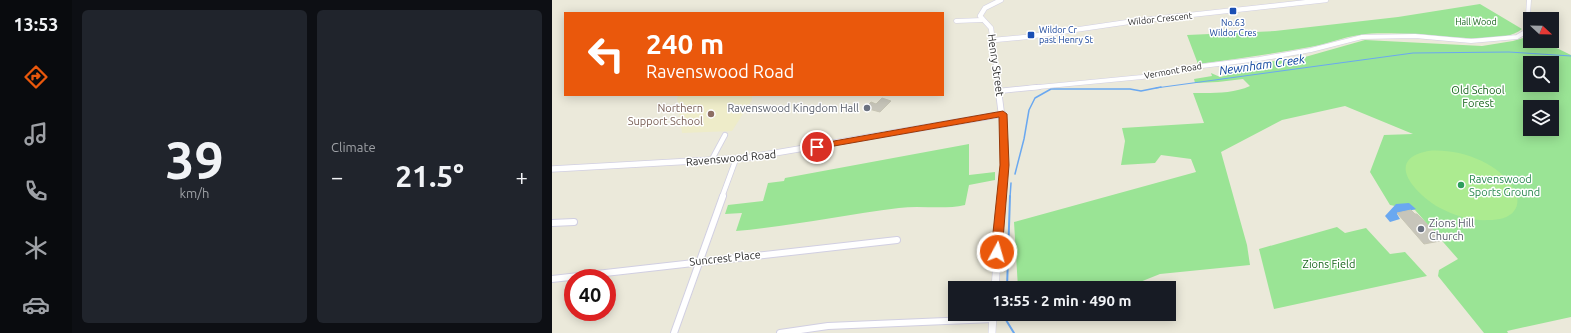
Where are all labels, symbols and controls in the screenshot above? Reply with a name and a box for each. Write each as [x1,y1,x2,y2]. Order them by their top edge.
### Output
marker: No.63 Wildor Cres [1228,6,1238,16]
street label: Wildor Crescent [1127,11,1193,27]
north arrow [1523,12,1559,48]
map controls [1523,12,1559,136]
text: 13:53 [13,14,59,34]
park label: Hall Wood [1455,17,1497,27]
place label: No.63 Wildor Cres [1210,18,1257,38]
place label: Wildor Cr past Henry St [1039,25,1093,45]
icon: left [580,28,632,80]
text: 240 m [646,28,724,59]
marker: Wildor Cr past Henry St [1026,30,1036,40]
street label: Henry Street [986,33,1006,98]
water label: Newnham Creek [1218,52,1307,77]
button: search [1523,56,1559,92]
text: Ravenswood Road [646,61,794,81]
street label: Vermont Road [1143,61,1203,81]
icon: directions [22,63,50,91]
park label: Old School Forest [1451,84,1505,109]
button: layers [1523,100,1559,136]
place label: Northern Support School [628,102,703,127]
place label: Ravenswood Kingdom Hall [728,102,859,114]
marker: Ravenswood Kingdom Hall [862,103,872,113]
marker: Northern Support School [706,109,716,119]
icon: music [22,120,50,148]
pin [800,130,834,164]
text: 39 [165,131,224,189]
icon: arrive [806,136,828,158]
text: Climate [331,140,376,154]
street label: Ravenswood Road [685,148,777,168]
text: 21.5° [395,159,464,193]
text: − [331,164,343,189]
text: + [516,164,528,189]
place label: Ravenswood Sports Ground [1469,173,1540,198]
icon: phone [22,177,50,205]
marker: Ravenswood Sports Ground [1456,180,1466,190]
text: km/h [179,186,210,200]
place label: Zions Hill Church [1429,217,1474,242]
marker: Zions Hill Church [1416,224,1426,234]
position arrow [976,231,1018,273]
icon: climate [22,234,50,262]
street label: Suncrest Place [689,248,761,268]
park label: Zions Field [1303,258,1355,270]
speed limit sign: 40 [564,269,616,321]
icon: car [22,291,50,319]
text: 13:55 · 2 min · 490 m [993,292,1131,309]

